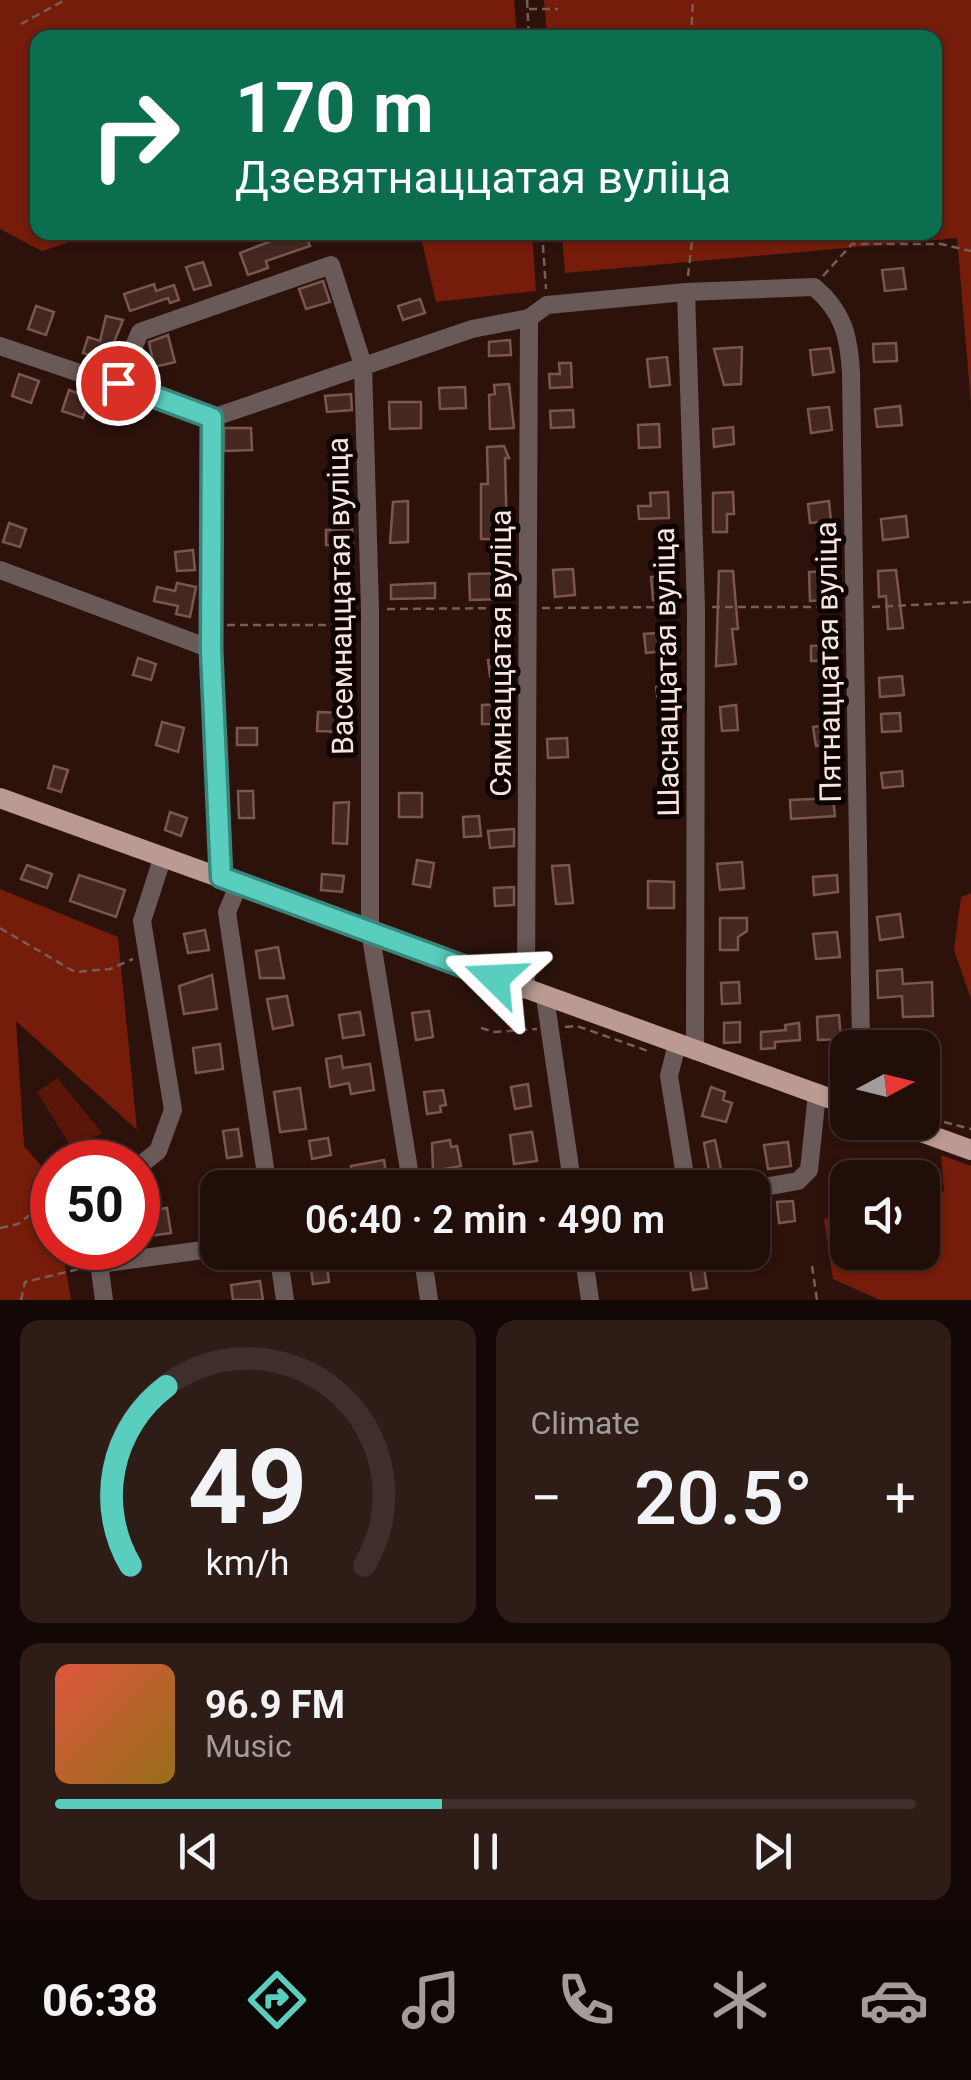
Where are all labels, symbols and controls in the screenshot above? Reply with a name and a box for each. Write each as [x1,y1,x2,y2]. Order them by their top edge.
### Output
text: 170 m [235,67,434,149]
icon: right [70,70,200,200]
text: Дзевятнаццатая вуліца [235,151,731,204]
pin [76,341,161,426]
icon: arrive [91,356,146,411]
street label: Васемнаццатая вуліца [320,437,360,755]
street label: Сямнаццатая вуліца [483,509,518,797]
street label: Пятнаццатая вуліца [808,521,848,803]
street label: Шаснаццатая вуліца [646,527,686,817]
position arrow [443,926,547,1030]
north arrow [830,1030,940,1140]
map controls [830,1030,940,1270]
speed limit sign: 50 [30,1140,160,1270]
button: sound [830,1160,940,1270]
text: 06:40 · 2 min · 490 m [305,1198,665,1242]
text: Climate [531,1404,640,1442]
text: 49 [188,1427,307,1548]
text: 20.5° [634,1454,813,1542]
text: − [531,1466,562,1530]
text: + [885,1466,916,1530]
text: km/h [206,1542,290,1584]
text: 96.9 FM [205,1683,345,1727]
text: Music [205,1727,292,1765]
icon: previous [171,1824,226,1879]
icon: pause [458,1824,513,1879]
icon: next [745,1824,800,1879]
icon: directions [242,1965,312,2035]
icon: music [396,1965,466,2035]
icon: phone [551,1965,621,2035]
icon: climate [705,1965,775,2035]
icon: car [859,1965,929,2035]
text: 06:38 [42,1974,158,2027]

